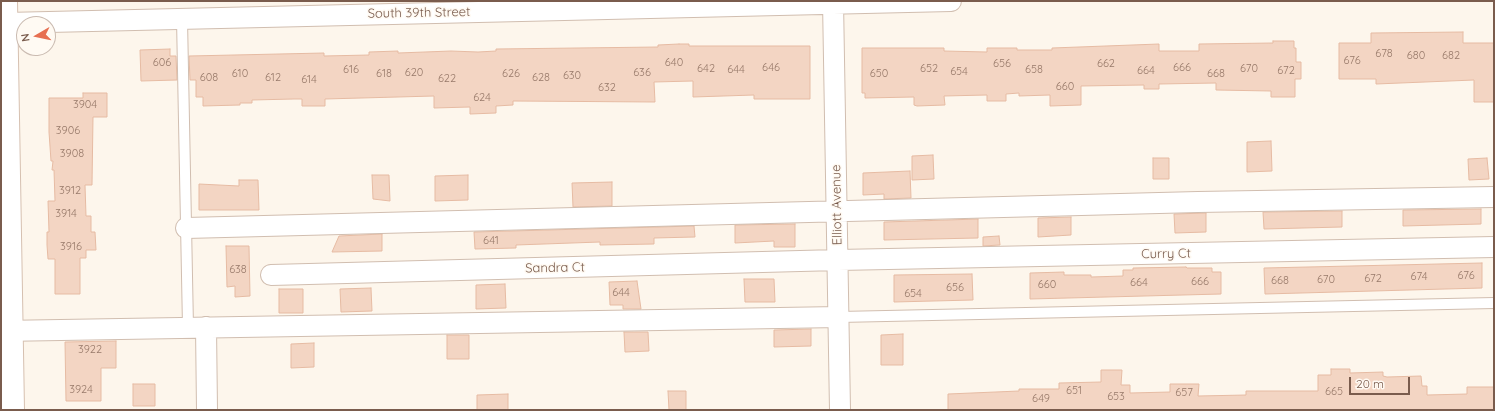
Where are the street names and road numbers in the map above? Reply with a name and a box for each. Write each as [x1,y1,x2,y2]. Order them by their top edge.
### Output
street label: South 39th Street [367,4,471,22]
street label: Elliott Avenue [828,164,846,246]
street label: Curry Ct [1141,246,1191,262]
street label: Sandra Ct [525,260,585,276]

